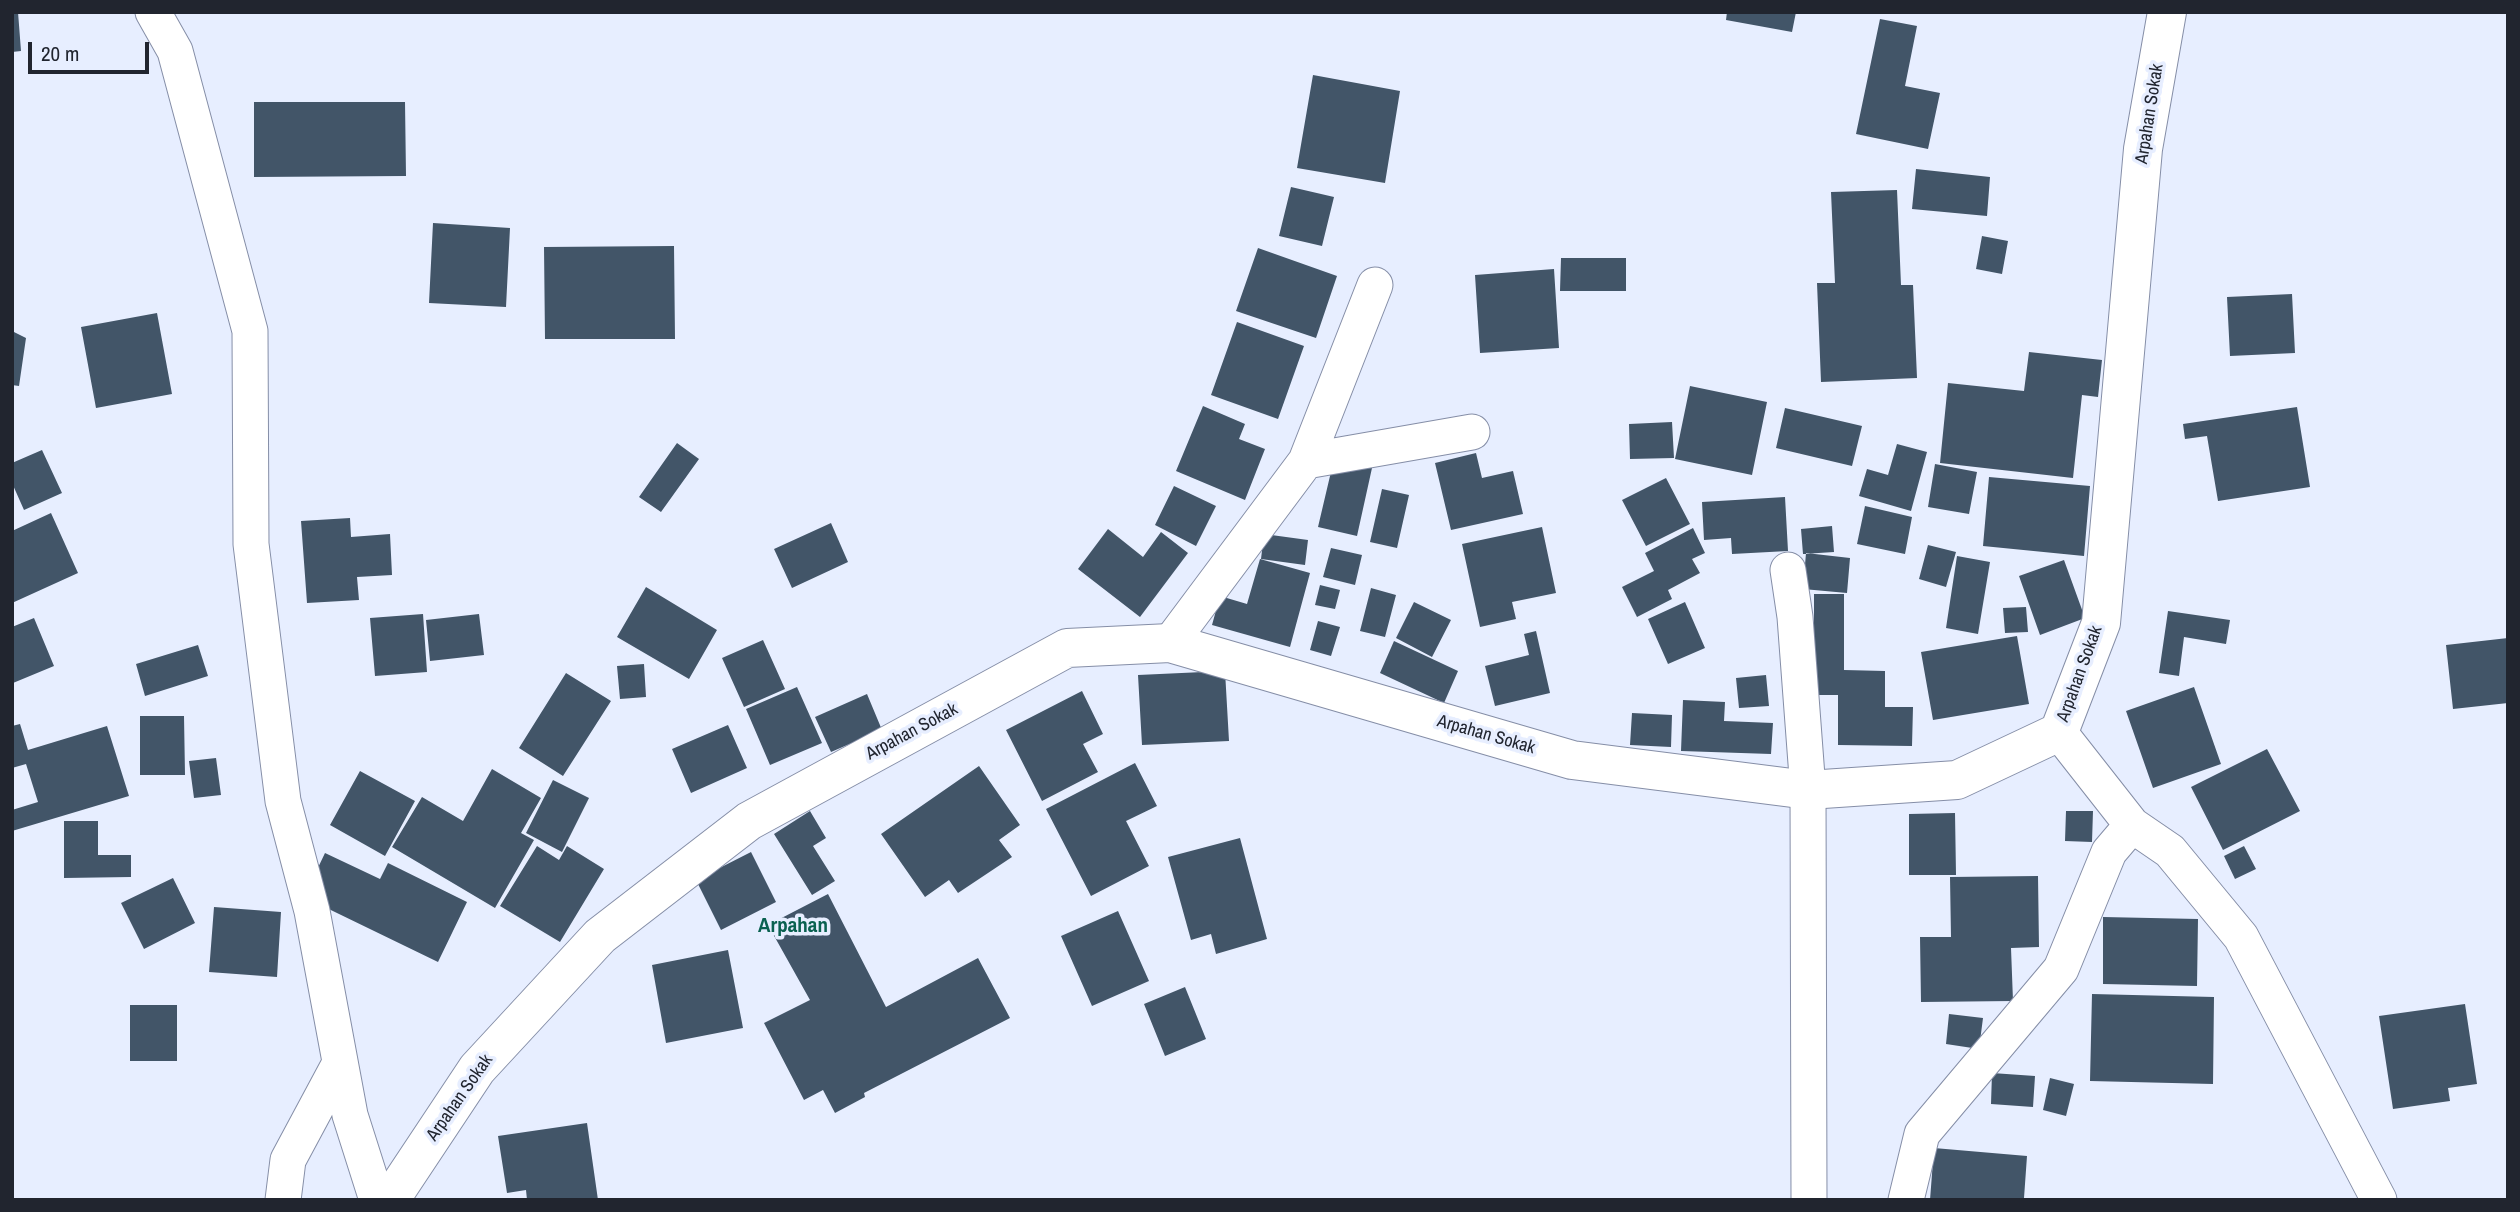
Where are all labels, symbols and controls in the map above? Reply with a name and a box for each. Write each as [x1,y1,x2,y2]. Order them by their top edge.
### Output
scale bar [32,28,152,72]
text: 20 m [41,39,79,68]
street label: Arpahan Sokak [2131,62,2169,166]
street label: Arpahan Sokak [2053,623,2107,725]
street label: Arpahan Sokak [862,699,962,765]
street label: Arpahan Sokak [1435,711,1537,759]
district label: Arpahan [758,913,828,939]
street label: Arpahan Sokak [422,1050,498,1146]

